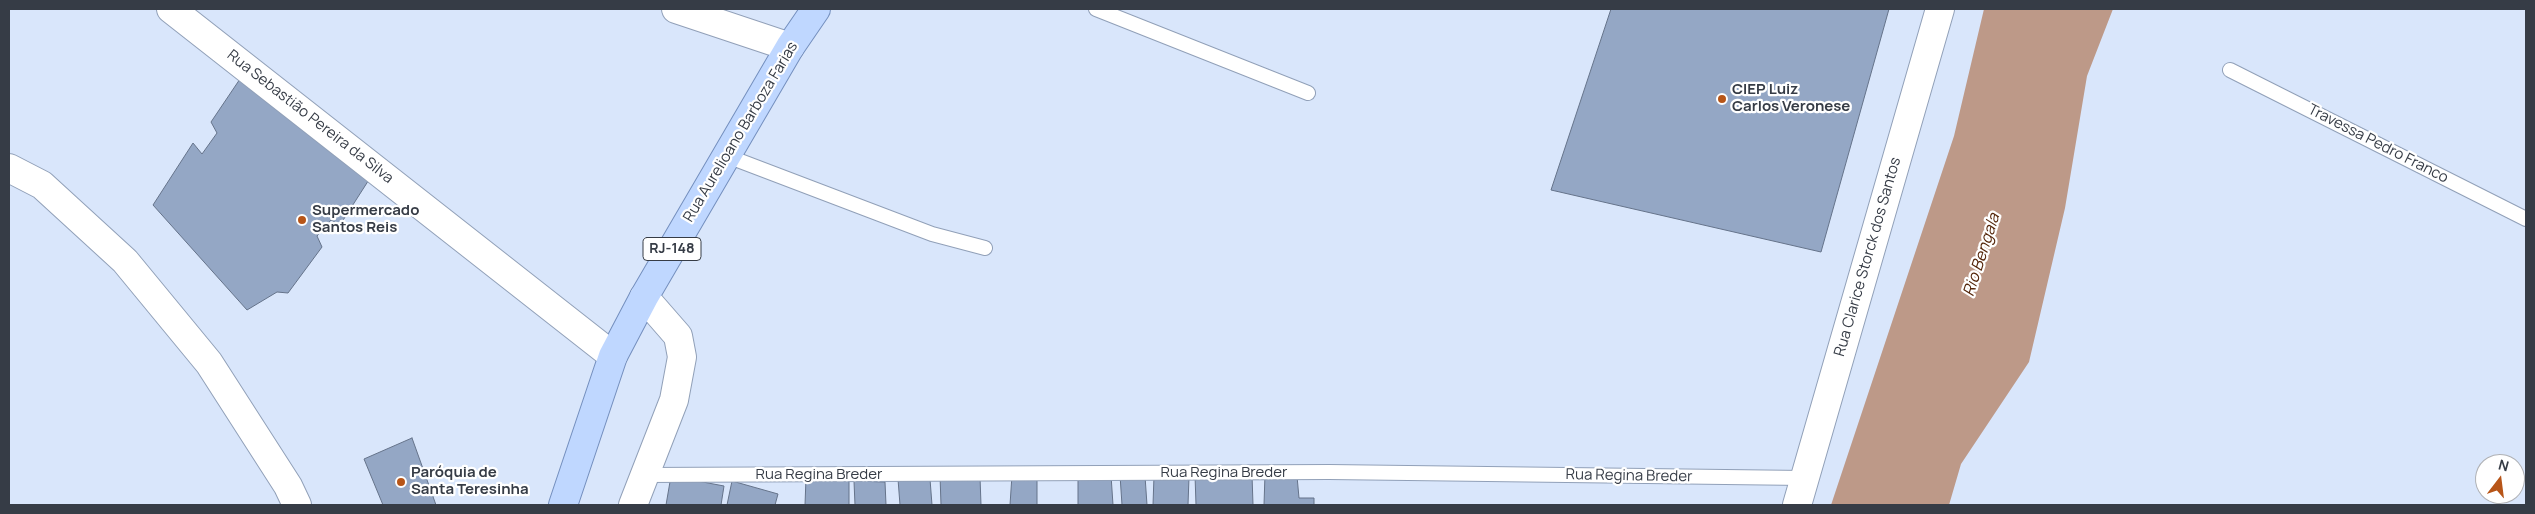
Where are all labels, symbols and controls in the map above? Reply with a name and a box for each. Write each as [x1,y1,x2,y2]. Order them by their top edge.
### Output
street label: Rua Aurelioano Barboza Farias [680,39,802,225]
street label: Rua Sebastião Pereira da Silva [223,46,397,188]
place label: CIEP Luiz Carlos Veronese [1732,81,1850,116]
marker: CIEP Luiz Carlos Veronese [1716,93,1728,105]
street label: Travessa Pedro Franco [2305,101,2451,187]
street label: Rua Clarice Storck dos Santos [1831,155,1905,359]
place label: Supermercado Santos Reis [312,202,419,237]
water label: Rio Bengala [1960,211,2004,299]
marker: Supermercado Santos Reis [296,214,308,226]
road number: RJ-148 [643,238,701,260]
north arrow [2475,454,2525,504]
text: N [2496,455,2511,475]
place label: Paróquia de Santa Teresinha [411,464,529,499]
street label: Rua Regina Breder [1161,464,1287,482]
street label: Rua Regina Breder [756,466,882,484]
street label: Rua Regina Breder [1565,466,1693,486]
marker: Paróquia de Santa Teresinha [395,476,407,488]

